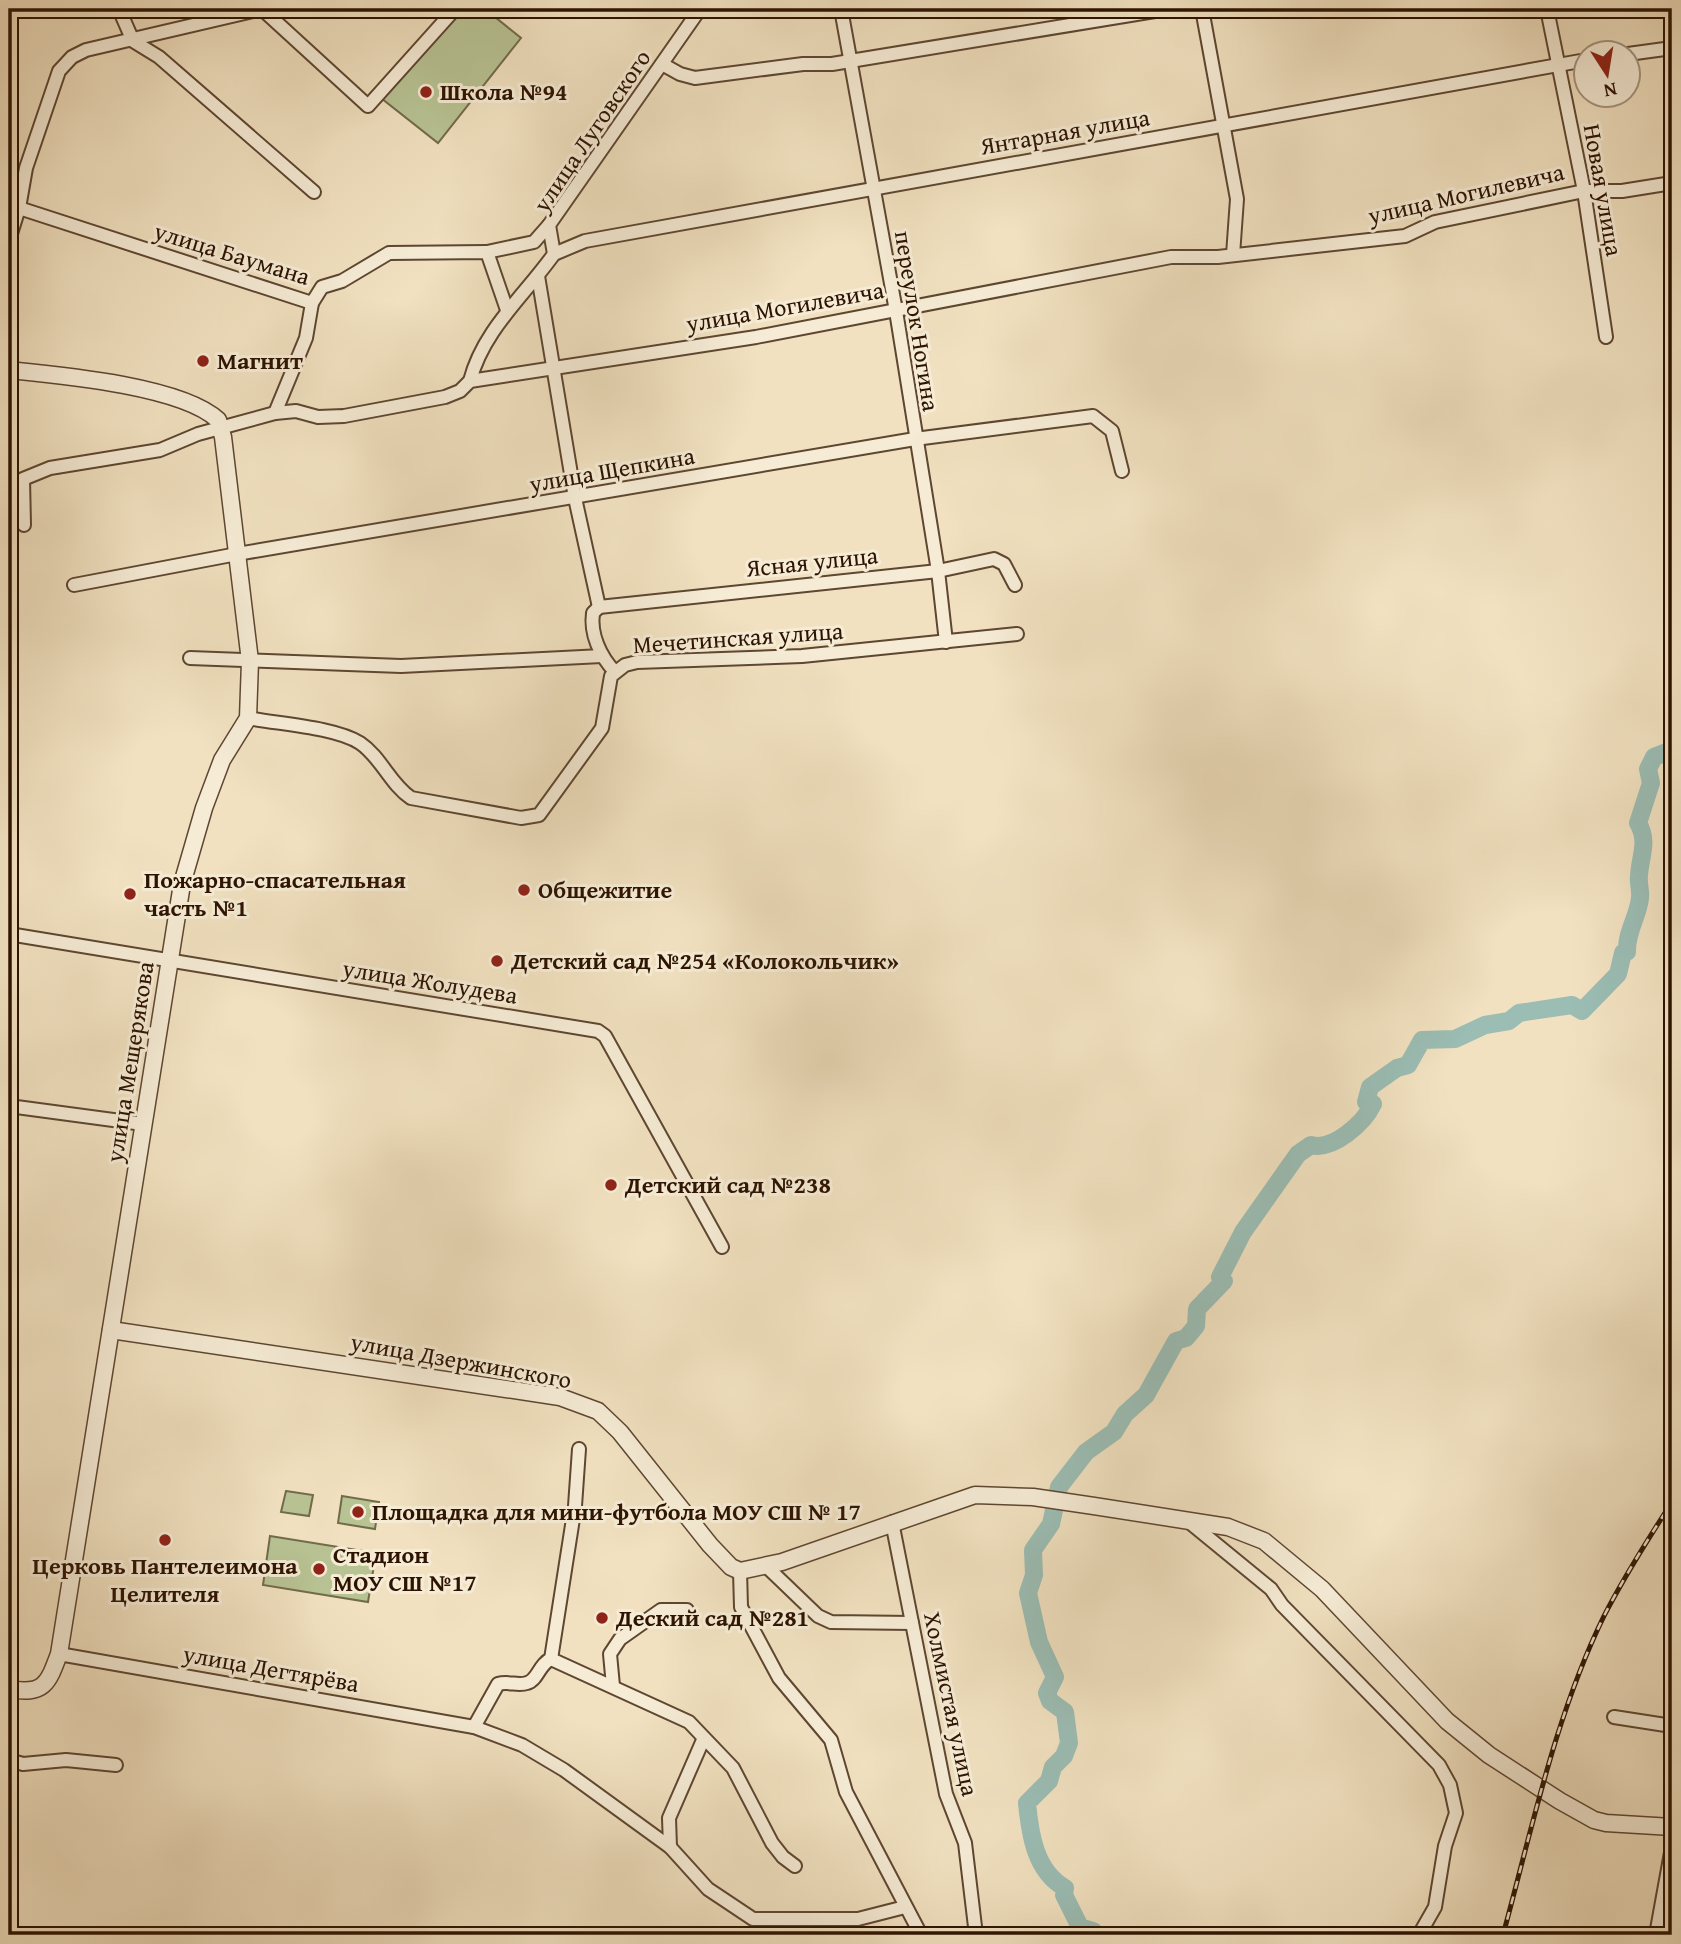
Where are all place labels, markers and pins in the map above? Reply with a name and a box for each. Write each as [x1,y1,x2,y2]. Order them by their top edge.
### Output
place label: Школа №94 [440,74,568,109]
marker: Школа №94 [418,84,434,100]
place label: Магнит [217,343,303,378]
marker: Магнит [195,353,211,369]
place label: Пожарно-спасательная часть №1 [144,862,406,925]
place label: Общежитие [538,872,672,907]
marker: Общежитие [516,882,532,898]
marker: Пожарно-спасательная часть №1 [122,886,138,902]
place label: Детский сад №254 «Колокольчик» [510,943,899,978]
marker: Детский сад №254 «Колокольчик» [489,953,505,969]
place label: Детский сад №238 [624,1167,831,1202]
marker: Детский сад №238 [603,1177,619,1193]
place label: Площадка для мини-футбола МОУ СШ № 17 [372,1494,861,1529]
marker: Площадка для мини-футбола МОУ СШ № 17 [350,1504,366,1520]
marker: Церковь Пантелеимона Целителя [157,1532,173,1548]
place label: Стадион МОУ СШ №17 [333,1537,477,1600]
place label: Церковь Пантелеимона Целителя [32,1548,298,1611]
marker: Стадион МОУ СШ №17 [311,1561,327,1577]
place label: Деский сад №281 [615,1600,809,1635]
marker: Деский сад №281 [594,1610,610,1626]

